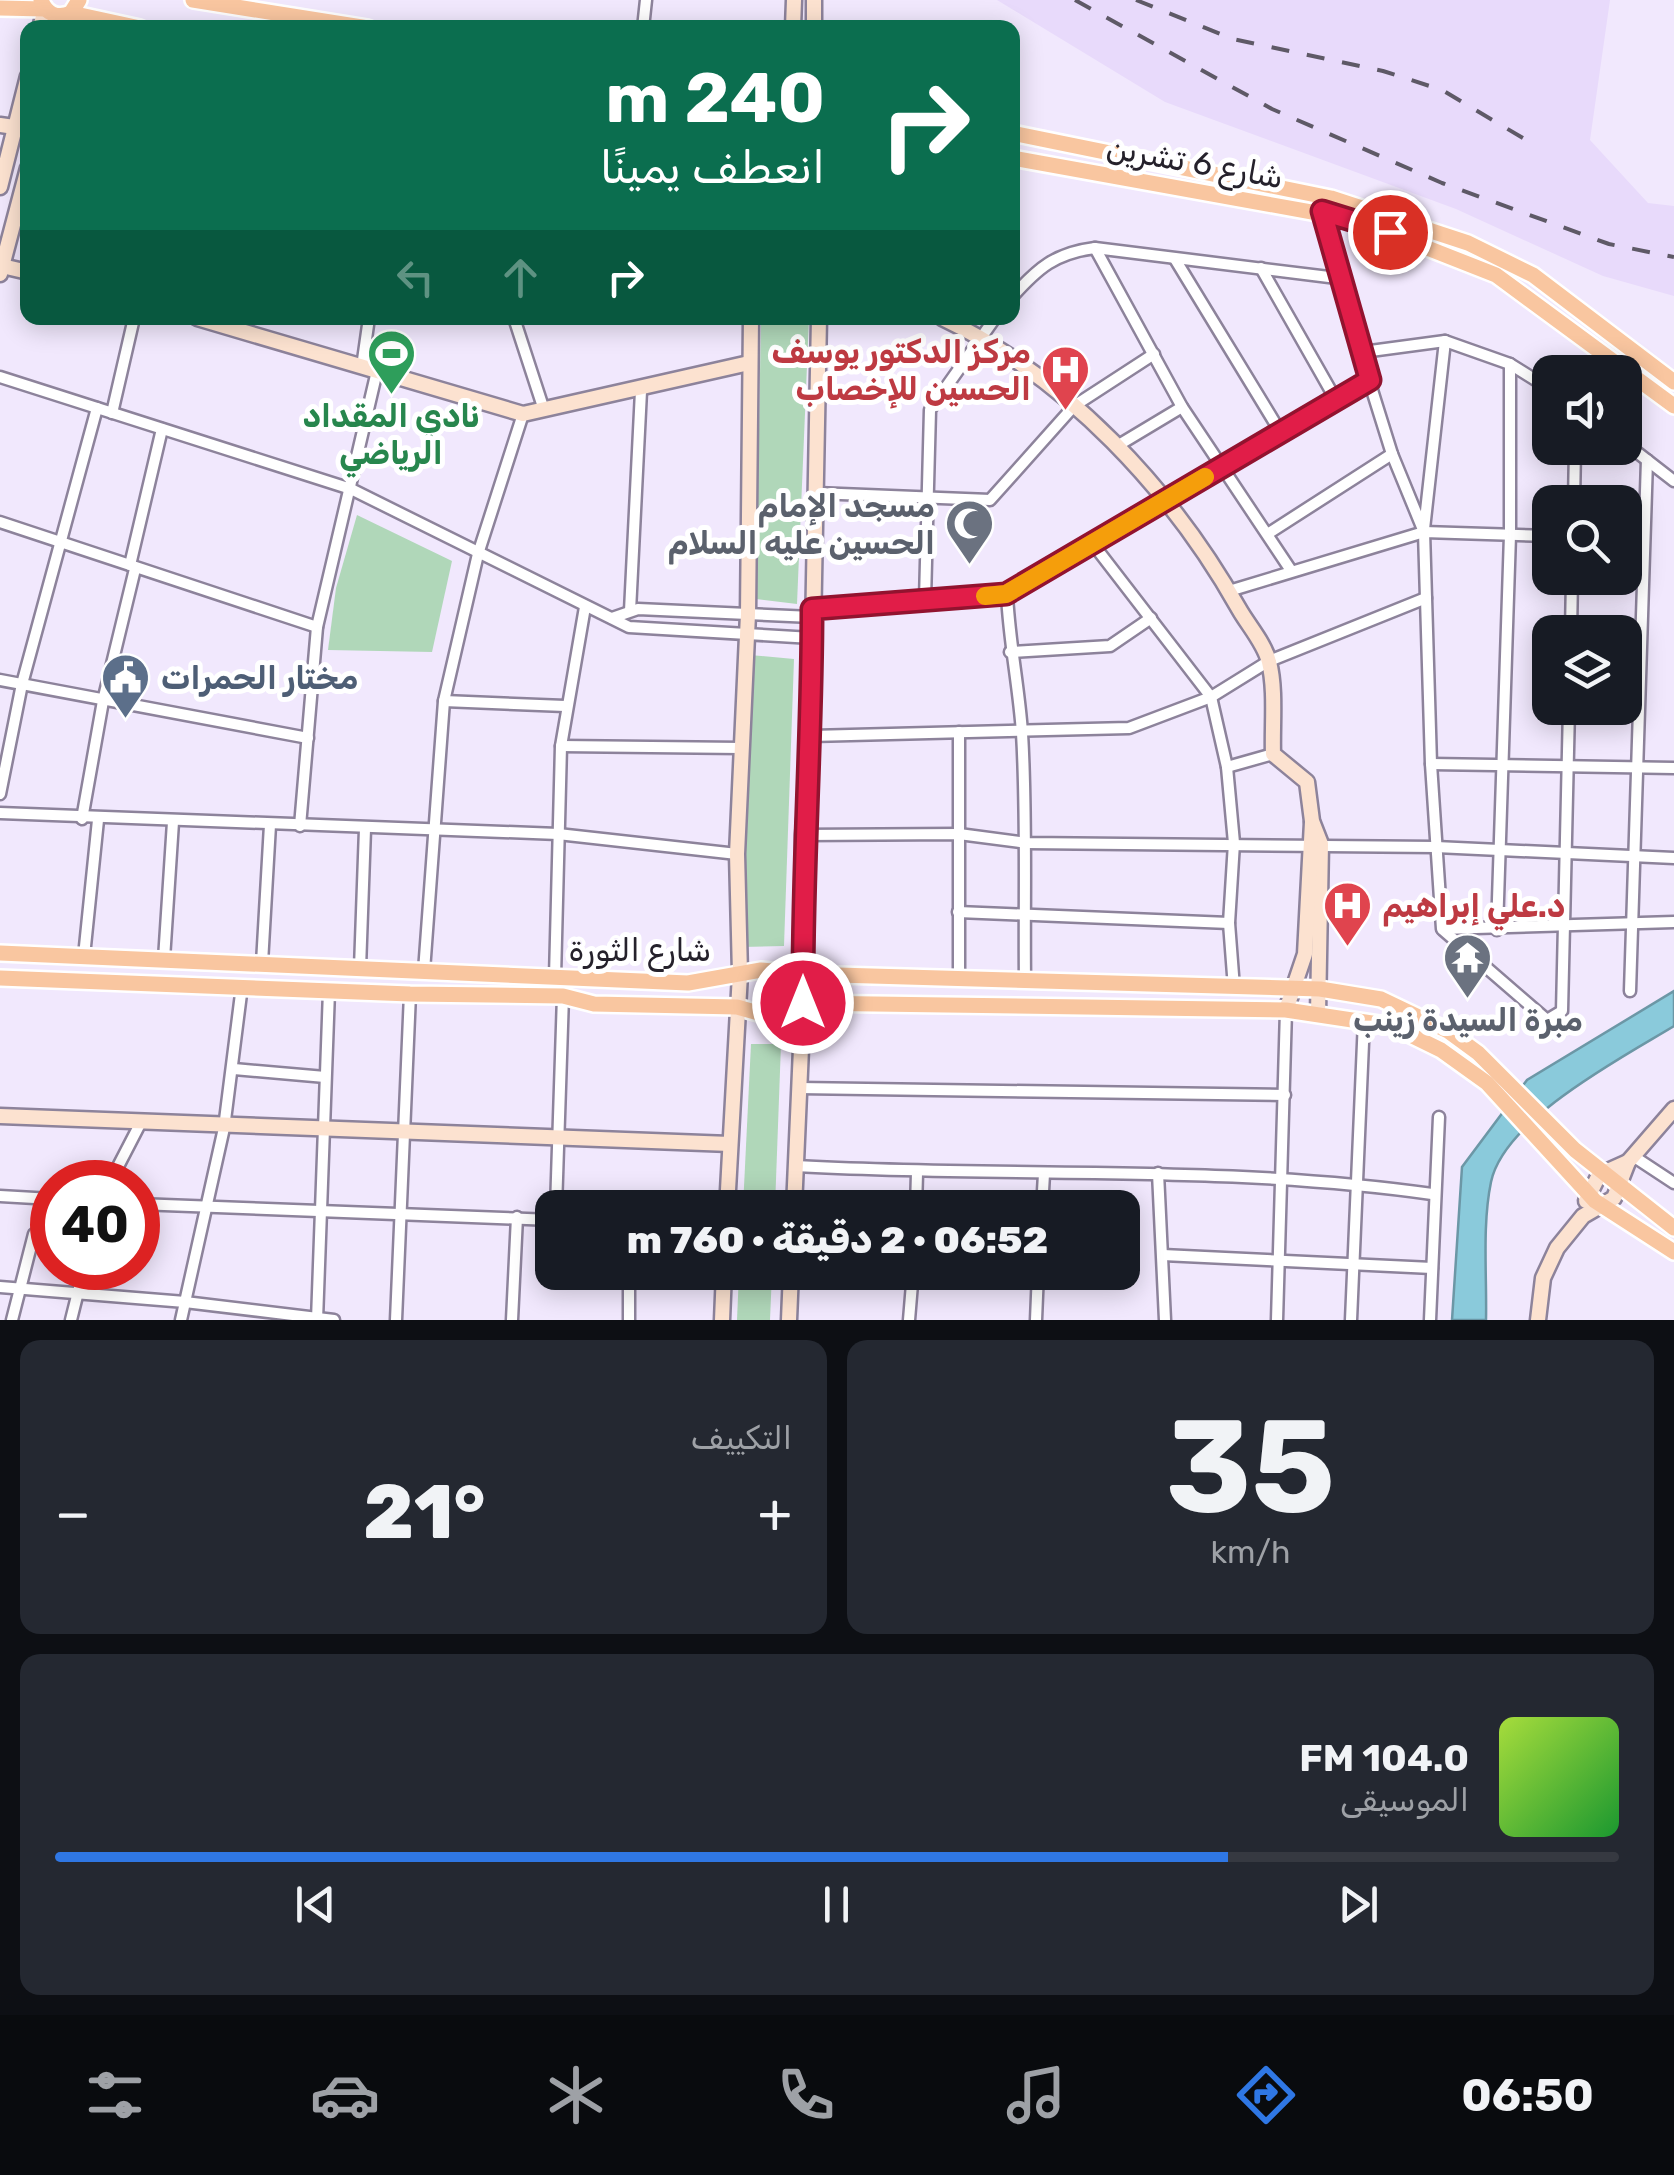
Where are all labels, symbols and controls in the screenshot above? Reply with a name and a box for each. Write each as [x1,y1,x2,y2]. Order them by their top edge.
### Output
text: 240 m [605,57,825,140]
icon: right [860,60,990,190]
street label: شارع 6 تشرين [1103,128,1286,199]
text: انعطف يمينًا [600,141,825,194]
pin [1348,190,1433,275]
icon: arrive [1363,205,1418,260]
icon: left [388,250,443,305]
icon: ahead [493,250,548,305]
icon: right [598,250,653,305]
sports icon: نادي المقداد الرياضي [365,328,417,396]
place label: مركز الدكتور يوسف الحسين للإخصاب [771,333,1031,409]
hospital icon: مركز الدكتور يوسف الحسين للإخصاب [1040,344,1092,412]
map controls [1532,355,1642,725]
button: sound [1532,355,1642,465]
place label: نادي المقداد الرياضي [302,397,480,478]
button: search [1532,485,1642,595]
place label: مسجد الإمام الحسين عليه السلام [667,487,935,565]
mosque icon: مسجد الإمام الحسين عليه السلام [944,498,996,566]
button: layers [1532,615,1642,725]
public building icon: مختار الحمرات [100,652,152,720]
place label: مختار الحمرات [161,659,358,697]
hospital icon: د.علي إبراهيم [1321,880,1373,948]
place label: د.علي إبراهيم [1382,887,1565,931]
street label: شارع الثورة [569,931,711,972]
temple icon: مبرة السيدة زينب [1442,932,1494,1000]
position arrow [751,951,855,1055]
place label: مبرة السيدة زينب [1353,1001,1583,1039]
speed limit sign: 40 [30,1160,160,1290]
text: 06:52 · 2 دقيقة · 760 m [627,1217,1048,1263]
text: 35 [1166,1390,1335,1545]
text: التكييف [690,1419,792,1457]
text: 21° [363,1468,485,1557]
text: − [55,1481,91,1546]
text: + [758,1481,792,1546]
text: km/h [1211,1533,1290,1571]
text: 104.0 FM [1299,1735,1469,1781]
text: الموسيقى [1340,1781,1469,1819]
icon: previous [288,1877,343,1932]
icon: pause [809,1877,864,1932]
icon: next [1331,1877,1386,1932]
icon: filters [80,2060,150,2130]
icon: car [310,2060,380,2130]
icon: climate [541,2060,611,2130]
icon: phone [771,2060,841,2130]
icon: music [1001,2060,1071,2130]
icon: directions [1231,2060,1301,2130]
text: 06:50 [1461,2069,1594,2122]

